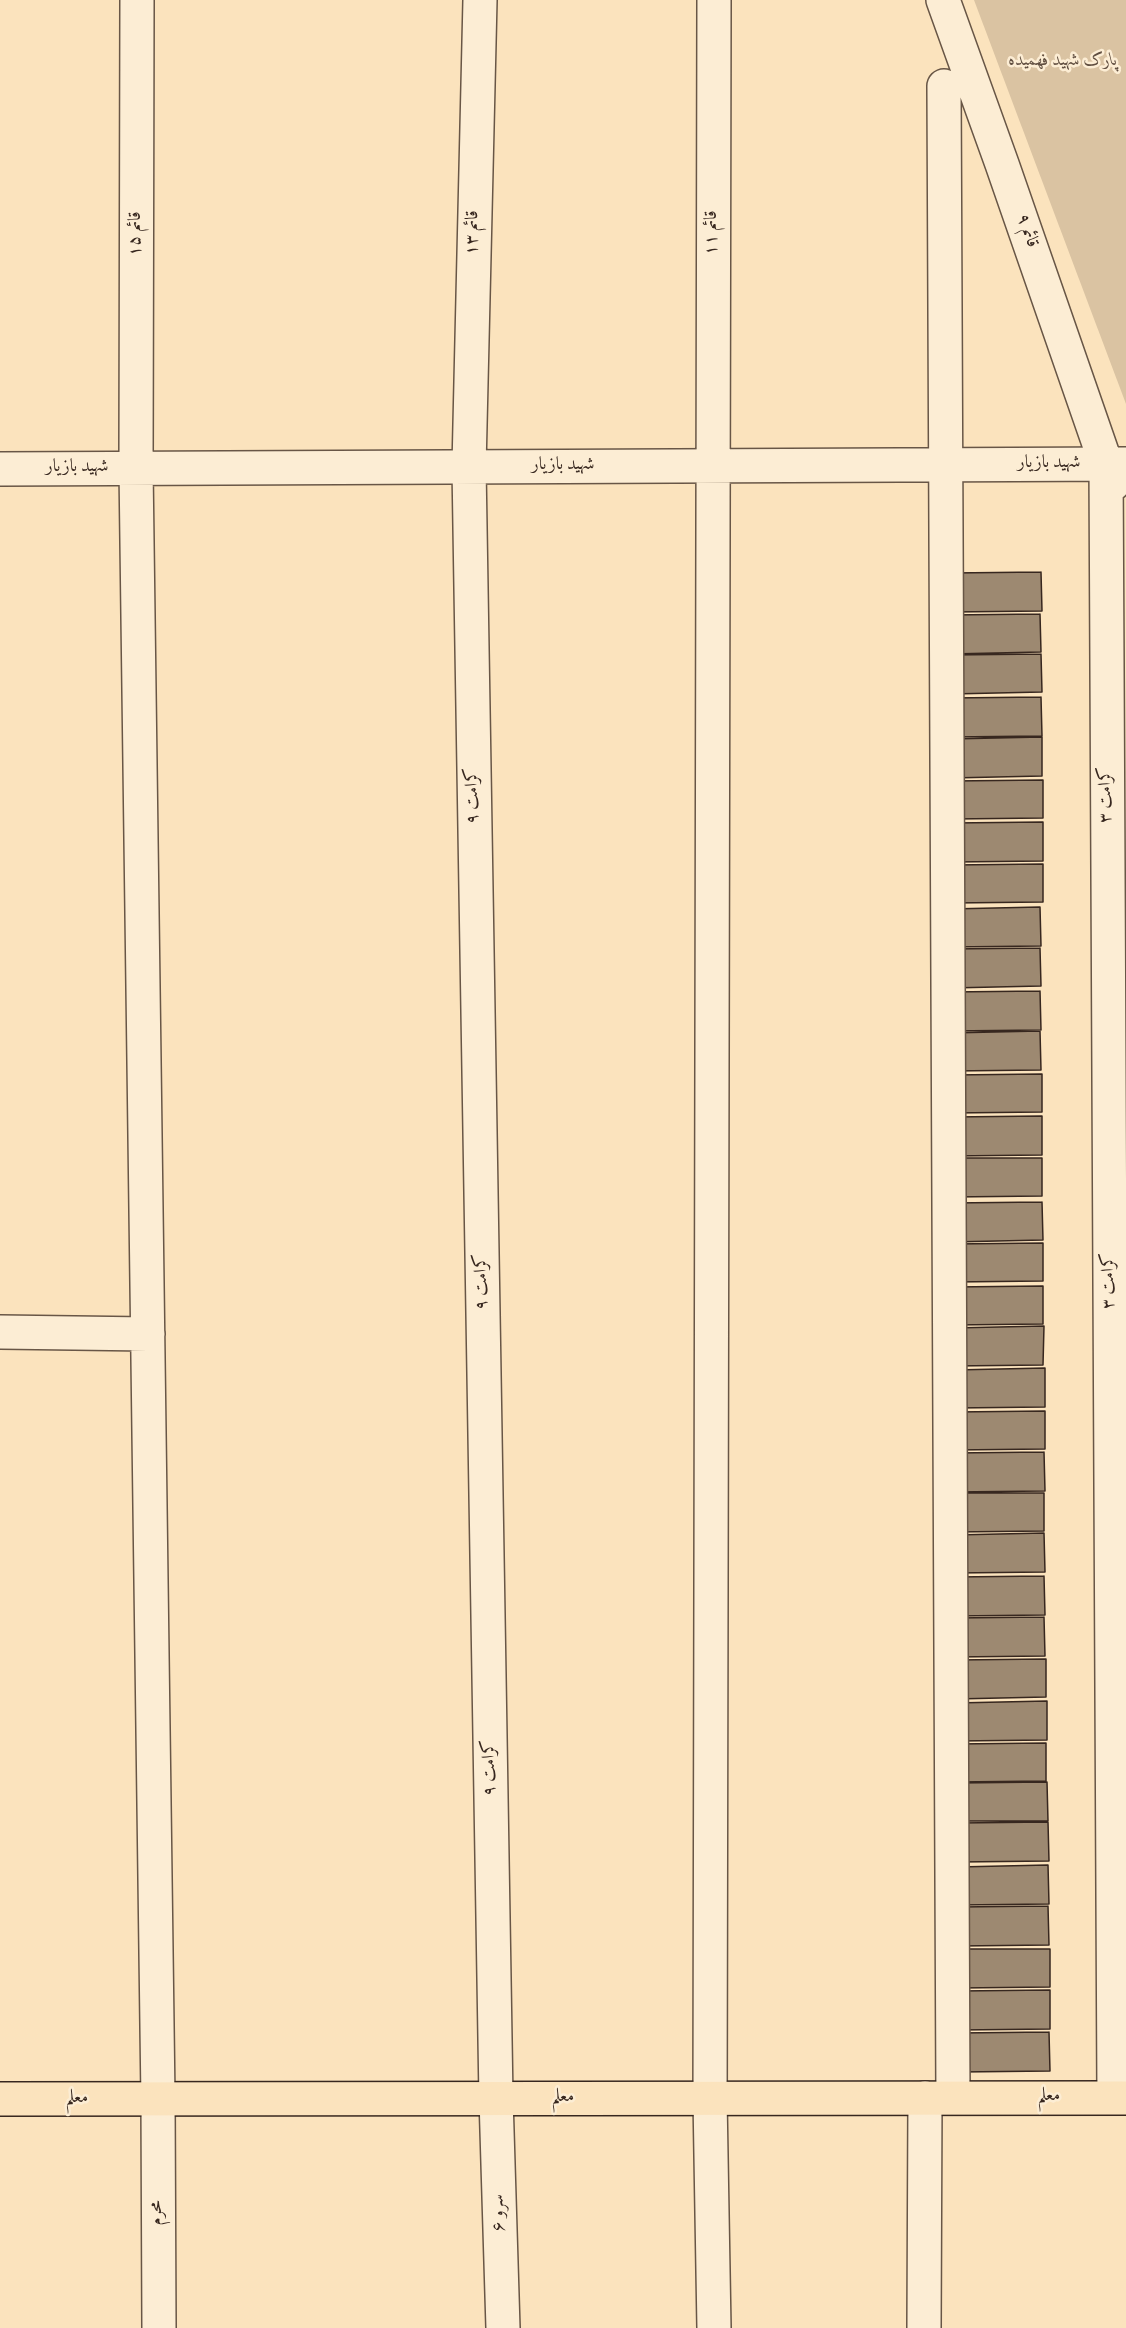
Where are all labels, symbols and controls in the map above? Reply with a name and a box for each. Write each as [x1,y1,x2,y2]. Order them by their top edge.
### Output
park label: پارک شهید فهمیده [1009,51,1117,73]
street label: قائم ۱۳ [463,210,485,256]
street label: قائم ۱۱ [702,210,724,256]
street label: قائم ۱۵ [126,211,148,257]
street label: قائم ۹ [1010,211,1042,251]
street label: شهید بازیار [1018,453,1080,475]
street label: شهید بازیار [532,455,594,477]
street label: شهید بازیار [46,457,108,479]
street label: کرامت ۳ [1096,767,1118,823]
street label: کرامت ۹ [463,768,485,824]
street label: کرامت ۳ [1099,1253,1121,1309]
street label: کرامت ۹ [472,1254,494,1310]
street label: کرامت ۹ [480,1740,502,1796]
street label: معلم [1038,2086,1060,2108]
street label: معلم [552,2087,574,2109]
street label: معلم [66,2088,88,2110]
street label: سرو ۶ [489,2194,511,2232]
street label: محرم [147,2200,169,2226]

